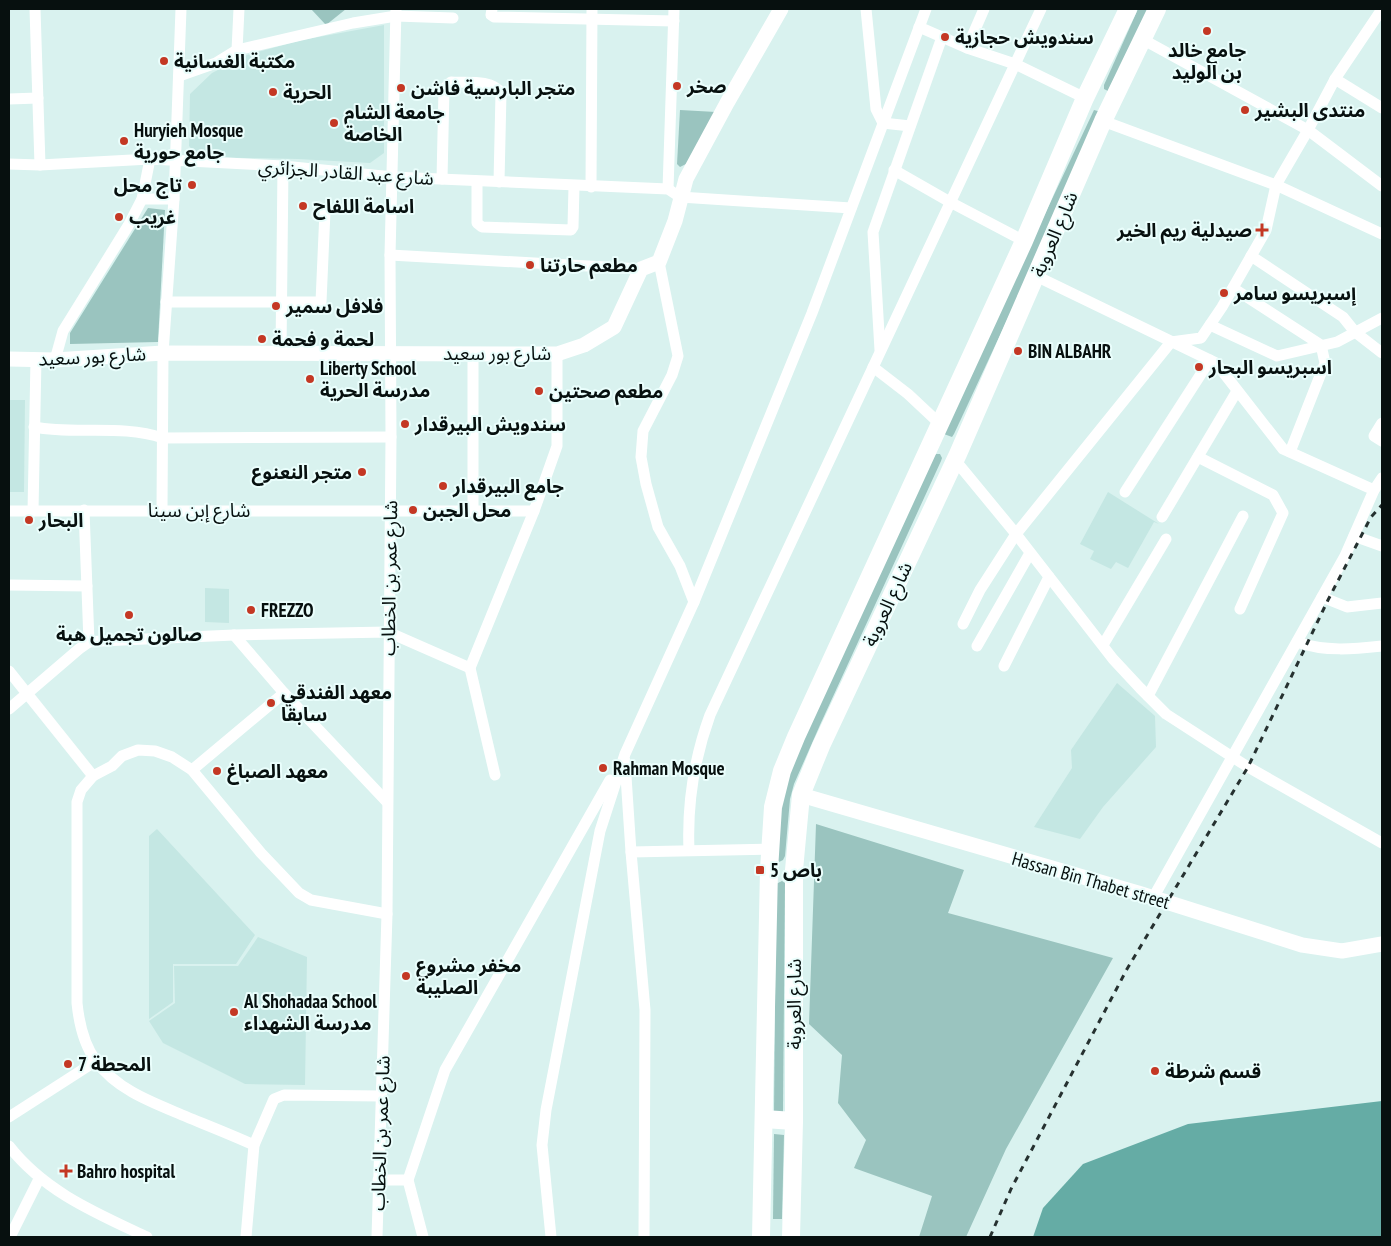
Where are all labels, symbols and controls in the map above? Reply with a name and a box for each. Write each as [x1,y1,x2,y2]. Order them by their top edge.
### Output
place label: سندويش حجازية [955,25,1094,49]
marker: جامع خالد بن الوليد [1201,25,1213,37]
marker: سندويش حجازية [939,31,951,43]
place label: جامع خالد بن الوليد [1168,38,1246,84]
place label: مكتبة الغسانية [174,49,295,73]
marker: مكتبة الغسانية [158,55,170,67]
place label: صخر [686,74,726,98]
place label: متجر البارسية فاشن [411,76,575,100]
place label: الحرية [283,80,332,104]
marker: صخر [671,80,683,92]
marker: متجر البارسية فاشن [395,82,407,94]
marker: الحرية [267,86,279,98]
place label: منتدى البشير [1254,98,1365,122]
place label: جامعة الشام الخاصة [344,100,445,146]
marker: منتدى البشير [1239,104,1251,116]
marker: جامعة الشام الخاصة [328,117,340,129]
place label: Huryieh Mosque جامع حورية [134,118,243,167]
marker: Huryieh Mosque جامع حورية [118,135,130,147]
street label: شارع عبد القادر الجزائري [257,154,435,194]
place label: تاج محل [114,173,182,199]
marker: تاج محل [186,179,198,191]
street label: شارع العروبة [1025,188,1085,281]
place label: اسامة اللفاح [313,194,414,220]
marker: اسامة اللفاح [297,200,309,212]
place label: غريب [129,205,176,229]
marker: غريب [113,211,125,223]
place label: صيدلية ريم الخير [1116,218,1252,245]
marker: صيدلية ريم الخير [1256,224,1268,236]
place label: مطعم حارتنا [540,253,638,280]
marker: مطعم حارتنا [524,259,536,271]
place label: إسبريسو سامر [1233,281,1357,306]
marker: إسبريسو سامر [1218,287,1230,299]
place label: فلافل سمير [285,294,383,318]
marker: فلافل سمير [270,300,282,312]
place label: لحمة و فحمة [272,327,374,351]
marker: لحمة و فحمة [256,333,268,345]
place label: BIN ALBAHR [1028,339,1112,363]
street label: شارع بور سعيد [37,341,147,373]
street label: شارع بور سعيد [443,341,551,367]
marker: BIN ALBAHR [1012,345,1024,357]
place label: اسبريسو البحار [1208,355,1332,379]
place label: Liberty School مدرسة الحرية [320,356,430,402]
marker: اسبريسو البحار [1193,361,1205,373]
marker: Liberty School مدرسة الحرية [304,373,316,385]
place label: مطعم صحتين [549,379,663,406]
marker: مطعم صحتين [533,385,545,397]
place label: سندويش البيرقدار [414,412,566,436]
marker: سندويش البيرقدار [399,418,411,430]
place label: متجر النعنوع [252,460,352,486]
marker: متجر النعنوع [356,466,368,478]
place label: جامع البيرقدار [452,474,564,501]
marker: جامع البيرقدار [437,480,449,492]
street label: شارع إبن سينا [148,498,250,524]
place label: محل الجبن [423,498,511,522]
street label: شارع عمر بن الخطاب [376,500,404,656]
marker: محل الجبن [407,504,419,516]
place label: البحار [38,508,83,532]
marker: البحار [23,514,35,526]
street label: شارع العروبة [857,558,919,651]
place label: FREZZO [261,598,314,622]
marker: FREZZO [245,604,257,616]
marker: صالون تجميل هبة [123,609,135,621]
place label: صالون تجميل هبة [56,622,202,646]
place label: معهد الفندقي سابقا [281,680,392,726]
marker: معهد الفندقي سابقا [265,697,277,709]
place label: Rahman Mosque [613,756,725,780]
place label: معهد الصباغ [227,759,328,785]
marker: Rahman Mosque [597,762,609,774]
marker: معهد الصباغ [211,765,223,777]
street label: Hassan Bin Thabet street [1009,846,1173,914]
place label: باص 5 [770,858,822,882]
marker: باص 5 [754,864,766,876]
place label: مخفر مشروع الصليبة [416,953,521,999]
street label: شارع العروبة [782,959,808,1049]
marker: مخفر مشروع الصليبة [400,970,412,982]
place label: Al Shohadaa School مدرسة الشهداء [243,989,377,1035]
marker: Al Shohadaa School مدرسة الشهداء [228,1006,240,1018]
place label: المحطة 7 [78,1052,151,1076]
street label: شارع عمر بن الخطاب [365,1055,397,1211]
marker: المحطة 7 [62,1058,74,1070]
place label: قسم شرطة [1165,1059,1261,1086]
marker: قسم شرطة [1149,1065,1161,1077]
place label: Bahro hospital [77,1159,175,1183]
marker: Bahro hospital [59,1164,73,1178]

